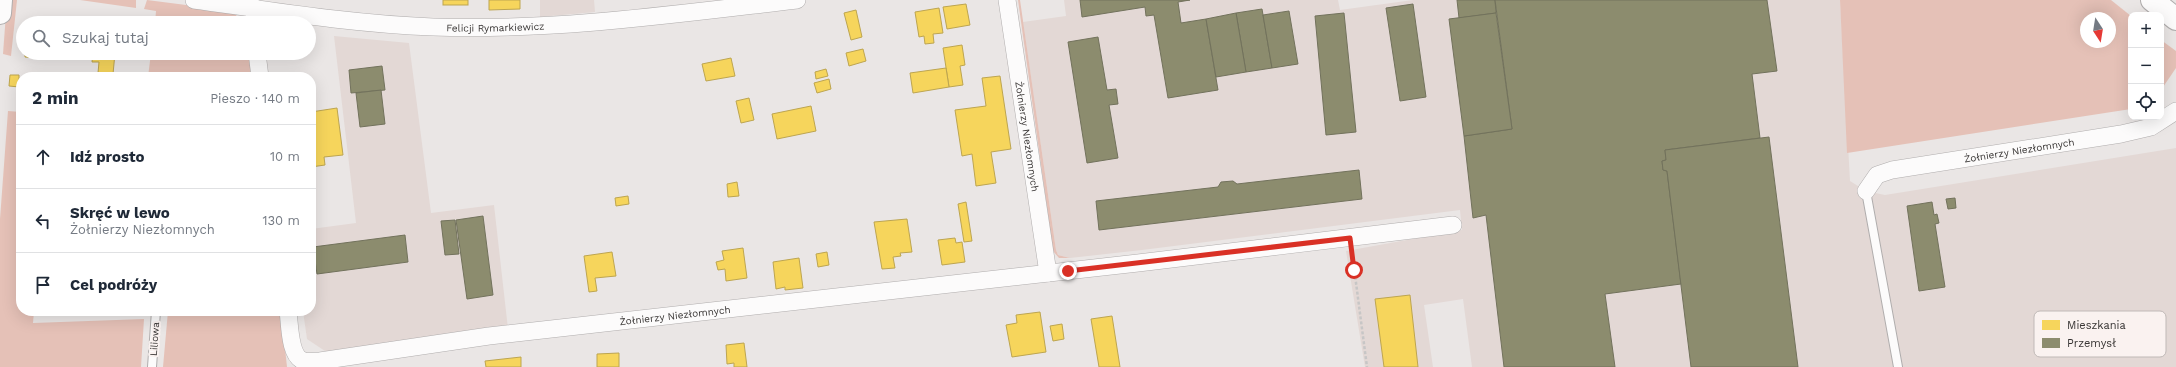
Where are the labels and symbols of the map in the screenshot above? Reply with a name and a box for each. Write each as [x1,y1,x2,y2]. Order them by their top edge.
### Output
north arrow [2080,12,2116,48]
street label: Felicji Rymarkiewicz [446,20,545,34]
street label: Żołnierzy Niezłomnych [1013,81,1041,193]
street label: Żołnierzy Niezłomnych [1963,136,2075,165]
route start [1345,261,1363,279]
route end [1059,262,1077,280]
street label: Żołnierzy Niezłomnych [619,304,731,327]
legend [2034,311,2166,357]
text: Mieszkania [2067,319,2126,332]
street label: Liliowa [148,321,161,356]
text: Przemysł [2067,337,2116,350]

